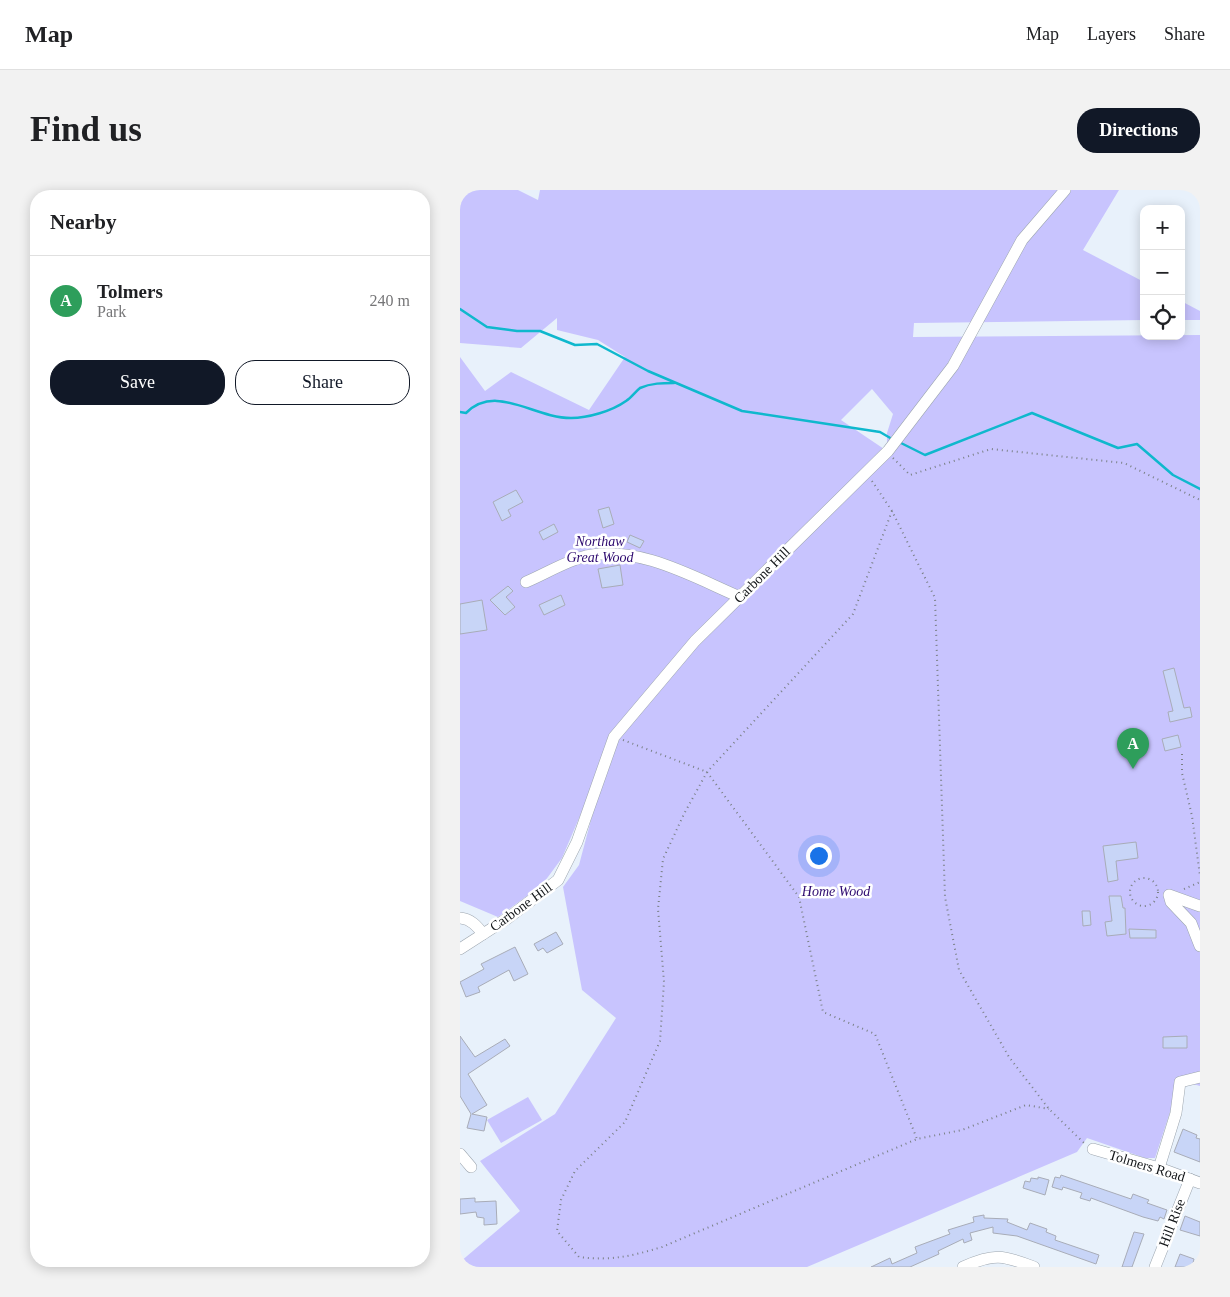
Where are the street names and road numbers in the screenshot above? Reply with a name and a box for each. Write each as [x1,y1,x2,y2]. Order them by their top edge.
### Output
street label: Carbone Hill [731,544,793,606]
street label: Carbone Hill [487,880,555,934]
street label: Tolmers Road [1107,1147,1187,1185]
street label: Hill Rise [1156,1197,1188,1249]

